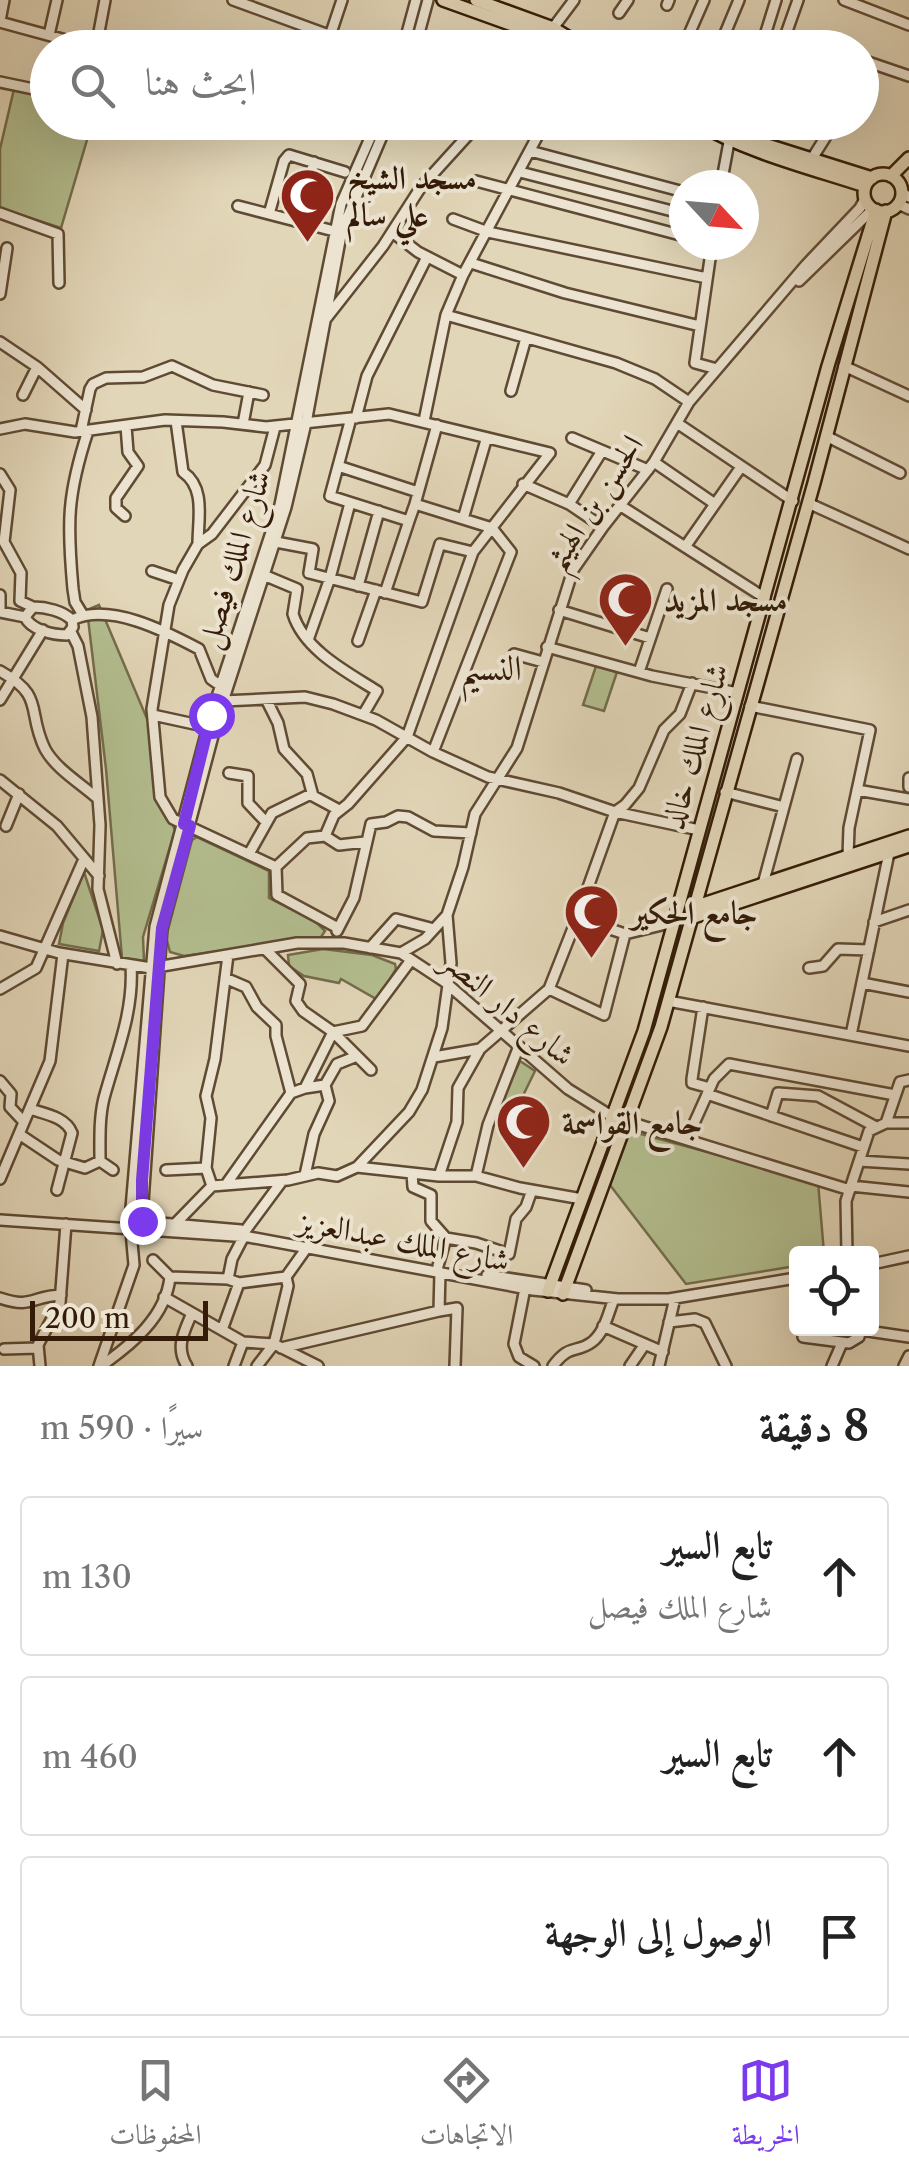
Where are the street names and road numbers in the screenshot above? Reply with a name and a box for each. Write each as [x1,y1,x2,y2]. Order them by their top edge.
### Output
street label: الحسن بن الهيثم [535,427,662,584]
street label: شارع الملك فيصل [187,465,286,655]
street label: شارع الملك خالد [652,659,744,835]
street label: شارع دار النصر [427,938,583,1080]
street label: شارع الملك عبدالعزيز [291,1200,513,1287]

